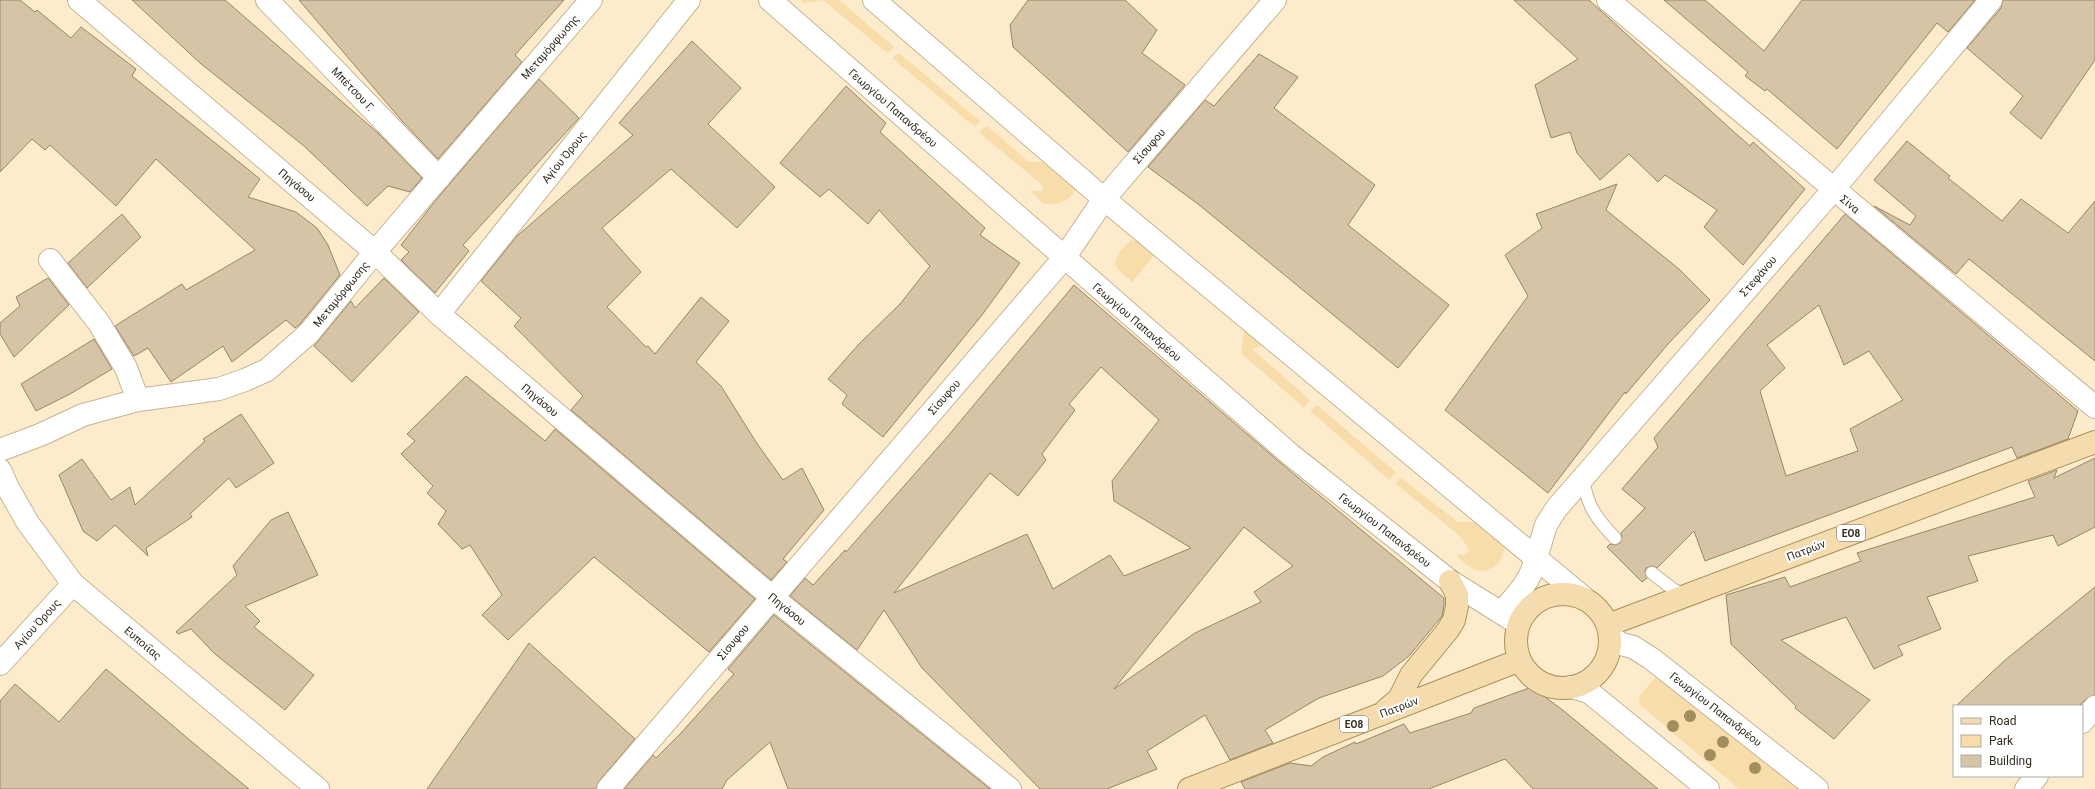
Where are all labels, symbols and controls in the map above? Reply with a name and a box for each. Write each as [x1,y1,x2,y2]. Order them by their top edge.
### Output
street label: Μεταμόρφωσης [519,12,582,82]
street label: Μπέτσου Γ. [329,65,377,114]
street label: Γεωργίου Παπανδρέου [846,66,940,150]
street label: Σίσυφου [1131,126,1168,166]
street label: Αγίου Όρους [539,129,589,186]
street label: Πηγάσου [276,166,318,205]
street label: Σίνα [1837,193,1863,217]
street label: Στεφάνου [1737,253,1780,299]
street label: Μεταμόρφωσης [311,259,372,330]
street label: Γεωργίου Παπανδρέου [1090,280,1184,364]
street label: Σίσυφου [926,377,963,417]
street label: Πηγάσου [519,381,561,420]
street label: Γεωργίου Παπανδρέου [1336,491,1433,570]
road number: ΕΟ8 [1837,525,1865,541]
street label: Πατρών [1785,537,1828,564]
street label: Πηγάσου [765,590,808,628]
street label: Αγίου Όρους [11,596,63,652]
street label: Σίσυφου [715,622,752,663]
street label: Ευποιΐας [122,624,164,663]
street label: Γεωργίου Παπανδρέου [1667,670,1764,749]
street label: Πατρών [1378,694,1421,721]
legend [1953,705,2083,777]
text: Road [1989,714,2017,728]
road number: ΕΟ8 [1340,716,1368,732]
text: Park [1989,734,2014,748]
text: Building [1989,754,2032,768]

